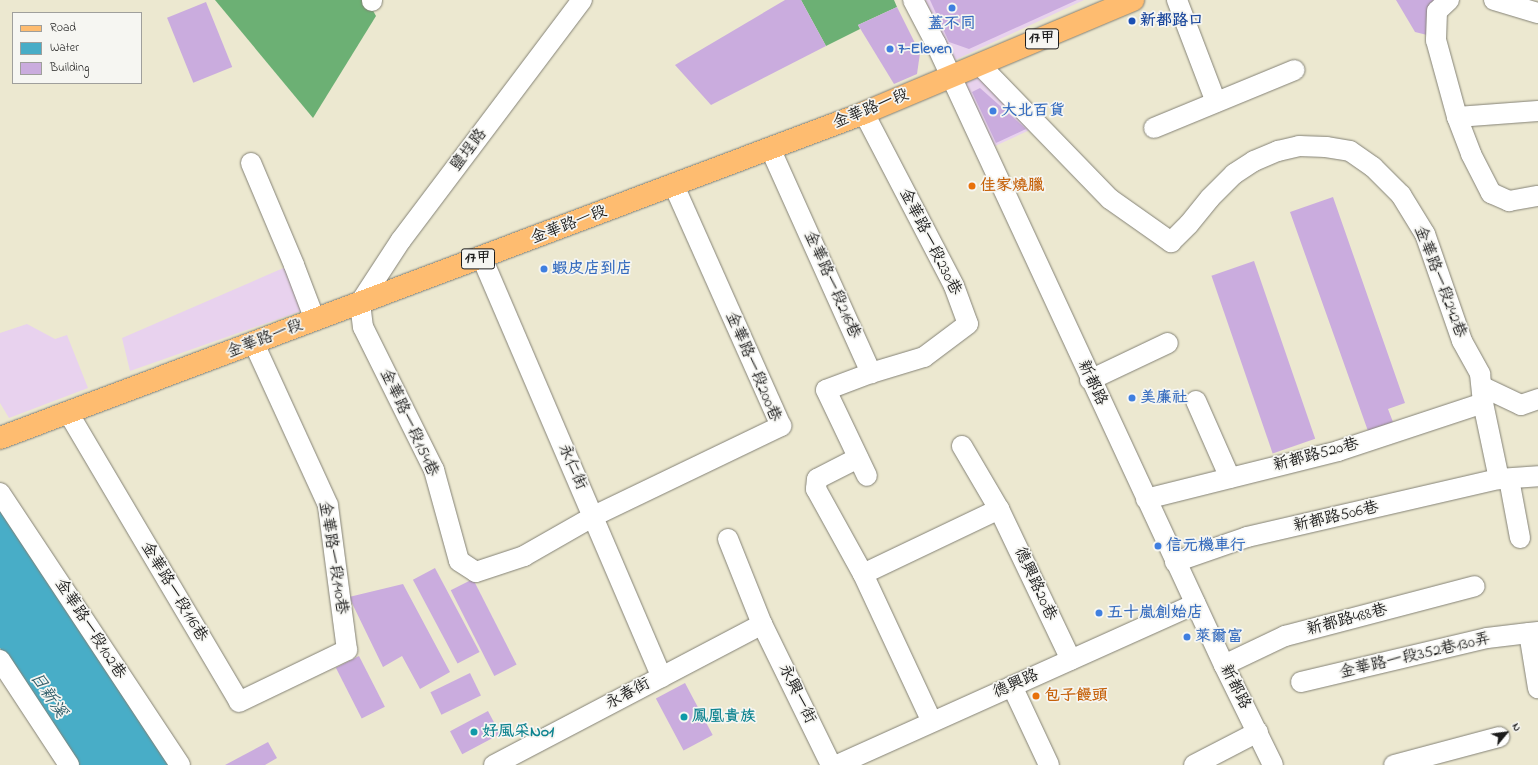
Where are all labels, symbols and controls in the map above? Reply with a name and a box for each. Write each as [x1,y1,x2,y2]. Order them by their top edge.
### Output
marker: 蓋不同 [947,3,957,13]
place label: 新都路口 [1140,11,1204,31]
legend [12,12,142,84]
place label: 蓋不同 [928,14,976,34]
marker: 新都路口 [1127,16,1137,26]
text: Road [50,19,76,37]
road number: 17甲 [1025,26,1059,52]
text: Water [50,39,79,57]
place label: 7-Eleven [898,39,952,59]
marker: 7-Eleven [885,44,895,54]
text: Building [50,59,89,77]
street label: 金華路一段 [830,85,912,133]
place label: 大北百貨 [1001,101,1065,121]
marker: 大北百貨 [988,106,998,116]
street label: 鹽埕路 [447,125,491,175]
place label: 佳家燒臘 [980,176,1044,196]
marker: 佳家燒臘 [967,181,977,191]
street label: 金華路一段230巷 [895,185,965,299]
street label: 金華路一段 [528,202,610,248]
street label: 金華路一段242巷 [1410,223,1470,341]
street label: 金華路一段216巷 [800,228,864,342]
road number: 17甲 [461,246,495,272]
place label: 蝦皮店到店 [552,259,632,279]
marker: 蝦皮店到店 [539,264,549,274]
street label: 金華路一段200巷 [721,309,785,425]
street label: 金華路一段 [224,316,306,362]
street label: 新都路 [1073,357,1111,409]
street label: 金華路一段154巷 [376,366,442,480]
place label: 美廉社 [1140,388,1188,408]
marker: 美廉社 [1127,393,1137,403]
street label: 新都路520巷 [1271,434,1361,476]
street label: 永仁街 [553,441,591,493]
street label: 新都路506巷 [1291,498,1381,536]
street label: 金華路一段140巷 [315,500,351,616]
place label: 信元機車行 [1166,536,1246,556]
street label: 金華路一段116巷 [137,539,211,645]
marker: 信元機車行 [1153,541,1163,551]
street label: 德興路20巷 [1010,544,1060,624]
street label: 金華路一段102巷 [50,575,130,683]
street label: 新都路488巷 [1305,600,1389,640]
place label: 五十嵐創始店 [1107,603,1203,623]
marker: 五十嵐創始店 [1094,608,1104,618]
place label: 萊爾富 [1195,627,1243,647]
street label: 金華路一段352巷130弄 [1338,629,1492,683]
marker: 萊爾富 [1182,632,1192,642]
street label: 永興一街 [774,661,820,727]
street label: 新都路 [1216,661,1254,713]
street label: 德興路 [990,665,1042,703]
water label: 日新溪 [25,668,71,722]
street label: 永春街 [602,674,654,714]
place label: 包子饅頭 [1044,686,1108,706]
marker: 包子饅頭 [1031,691,1041,701]
place label: 鳳凰貴族 [692,707,756,727]
marker: 鳳凰貴族 [679,712,689,722]
north arrow [1486,713,1526,753]
text: N [1508,720,1525,734]
place label: 好風采No1 [482,722,554,742]
marker: 好風采No1 [469,727,479,737]

